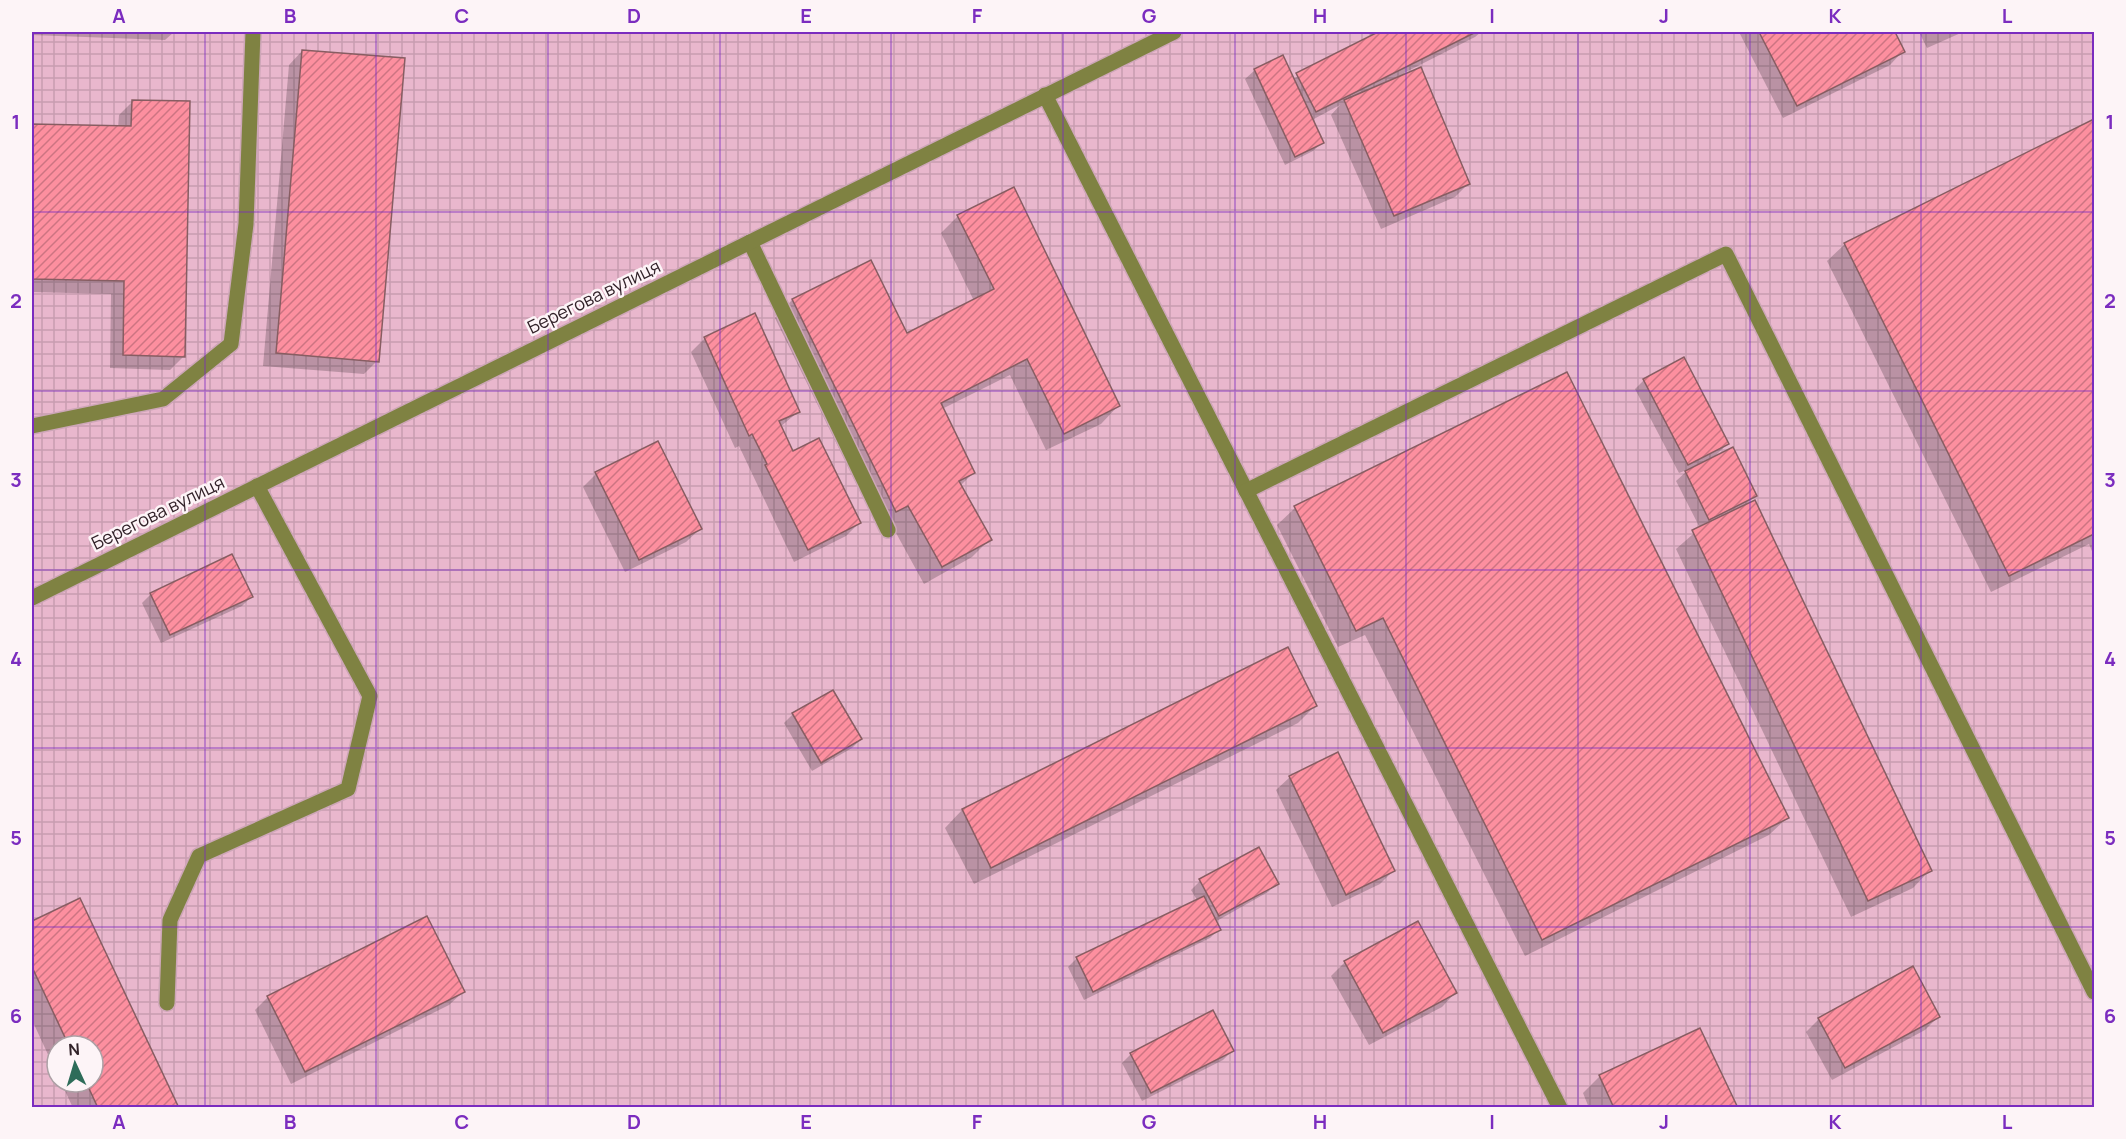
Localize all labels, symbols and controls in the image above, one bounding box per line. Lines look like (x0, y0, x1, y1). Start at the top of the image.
text: A (112, 2, 126, 29)
text: B (284, 2, 297, 29)
text: C (455, 2, 469, 29)
text: D (627, 2, 641, 29)
text: E (800, 2, 812, 29)
text: F (972, 2, 983, 29)
text: G (1142, 2, 1157, 29)
text: H (1313, 2, 1327, 29)
text: I (1489, 2, 1495, 29)
text: J (1659, 2, 1669, 29)
text: K (1829, 2, 1842, 29)
text: L (2002, 2, 2013, 29)
text: 1 (12, 108, 20, 135)
text: 1 (2106, 108, 2114, 135)
street label: Берегова вулиця (523, 254, 664, 339)
text: 2 (10, 287, 22, 314)
text: 2 (2104, 287, 2116, 314)
text: 3 (10, 466, 22, 493)
text: 3 (2104, 466, 2116, 493)
street label: Берегова вулиця (87, 470, 228, 555)
text: 4 (10, 645, 22, 672)
text: 4 (2104, 645, 2116, 672)
text: 5 (10, 824, 22, 851)
text: 5 (2104, 824, 2116, 851)
text: 6 (10, 1002, 22, 1029)
text: 6 (2104, 1002, 2116, 1029)
north arrow (45, 1034, 105, 1094)
text: N (67, 1038, 80, 1060)
text: A (112, 1108, 126, 1135)
text: B (284, 1108, 297, 1135)
text: C (455, 1108, 469, 1135)
text: D (627, 1108, 641, 1135)
text: E (800, 1108, 812, 1135)
text: F (972, 1108, 983, 1135)
text: G (1142, 1108, 1157, 1135)
text: H (1313, 1108, 1327, 1135)
text: I (1489, 1108, 1495, 1135)
text: J (1659, 1108, 1669, 1135)
text: K (1829, 1108, 1842, 1135)
text: L (2002, 1108, 2013, 1135)

